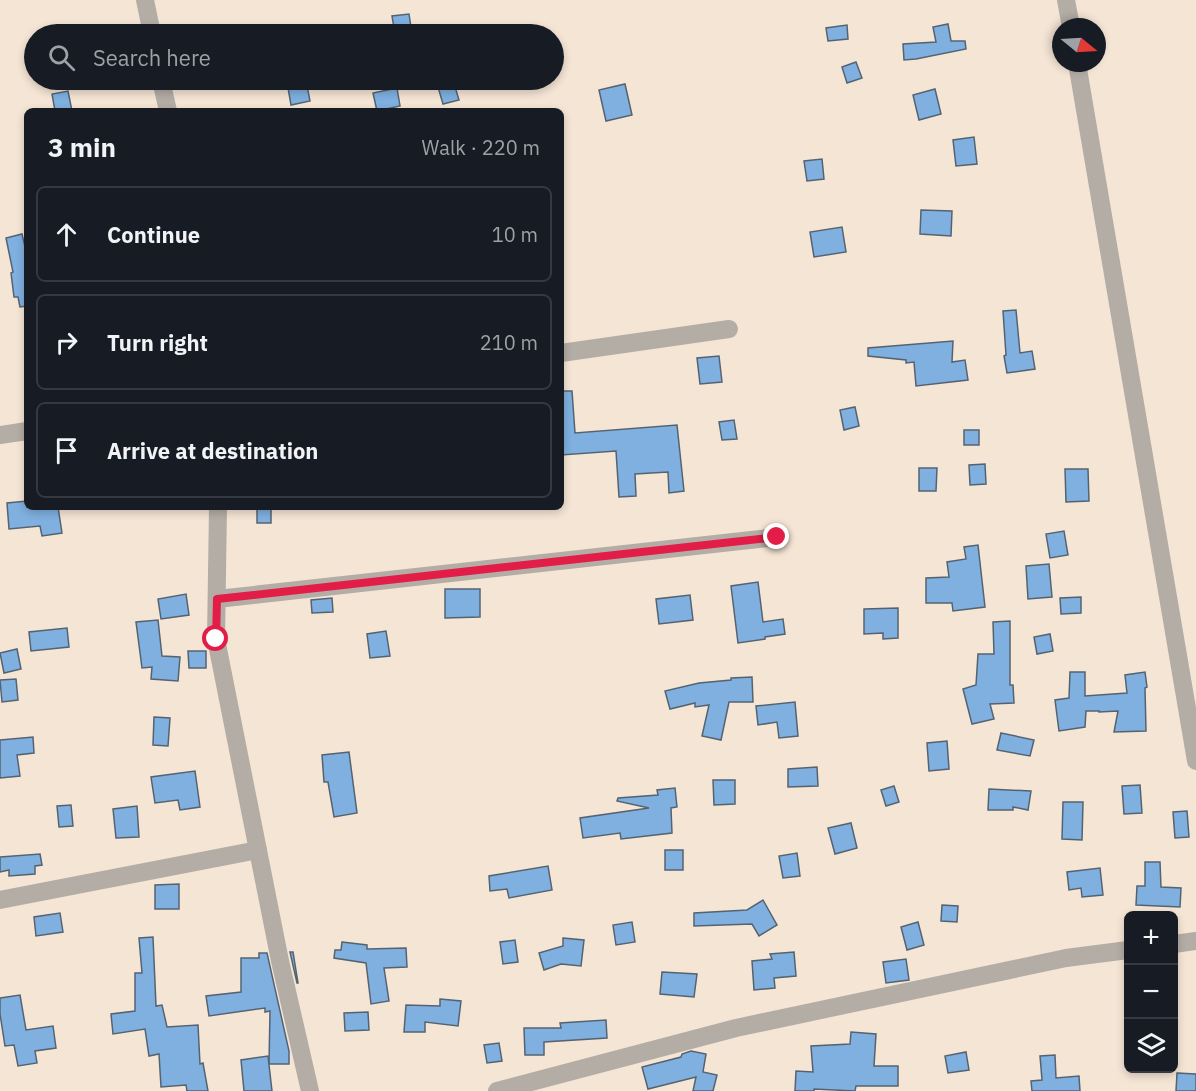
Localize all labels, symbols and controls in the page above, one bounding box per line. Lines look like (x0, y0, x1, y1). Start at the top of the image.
north arrow (1052, 18, 1106, 72)
search box (24, 24, 564, 90)
icon: search (45, 41, 78, 74)
text: Search here (93, 43, 211, 72)
text: 3 min (48, 130, 116, 164)
text: Walk · 220 m (422, 134, 540, 161)
icon: ahead (50, 218, 83, 251)
text: Continue (107, 220, 200, 249)
text: 10 m (492, 221, 538, 248)
icon: right (50, 326, 83, 359)
text: Turn right (107, 328, 208, 357)
text: 210 m (480, 329, 538, 356)
icon: arrive (50, 434, 83, 467)
text: Arrive at destination (107, 436, 318, 465)
route end (763, 523, 789, 549)
route start (202, 625, 228, 651)
map controls (1124, 911, 1178, 1073)
button: + (1124, 911, 1178, 965)
button: − (1124, 965, 1178, 1019)
button: layers (1124, 1019, 1178, 1073)

